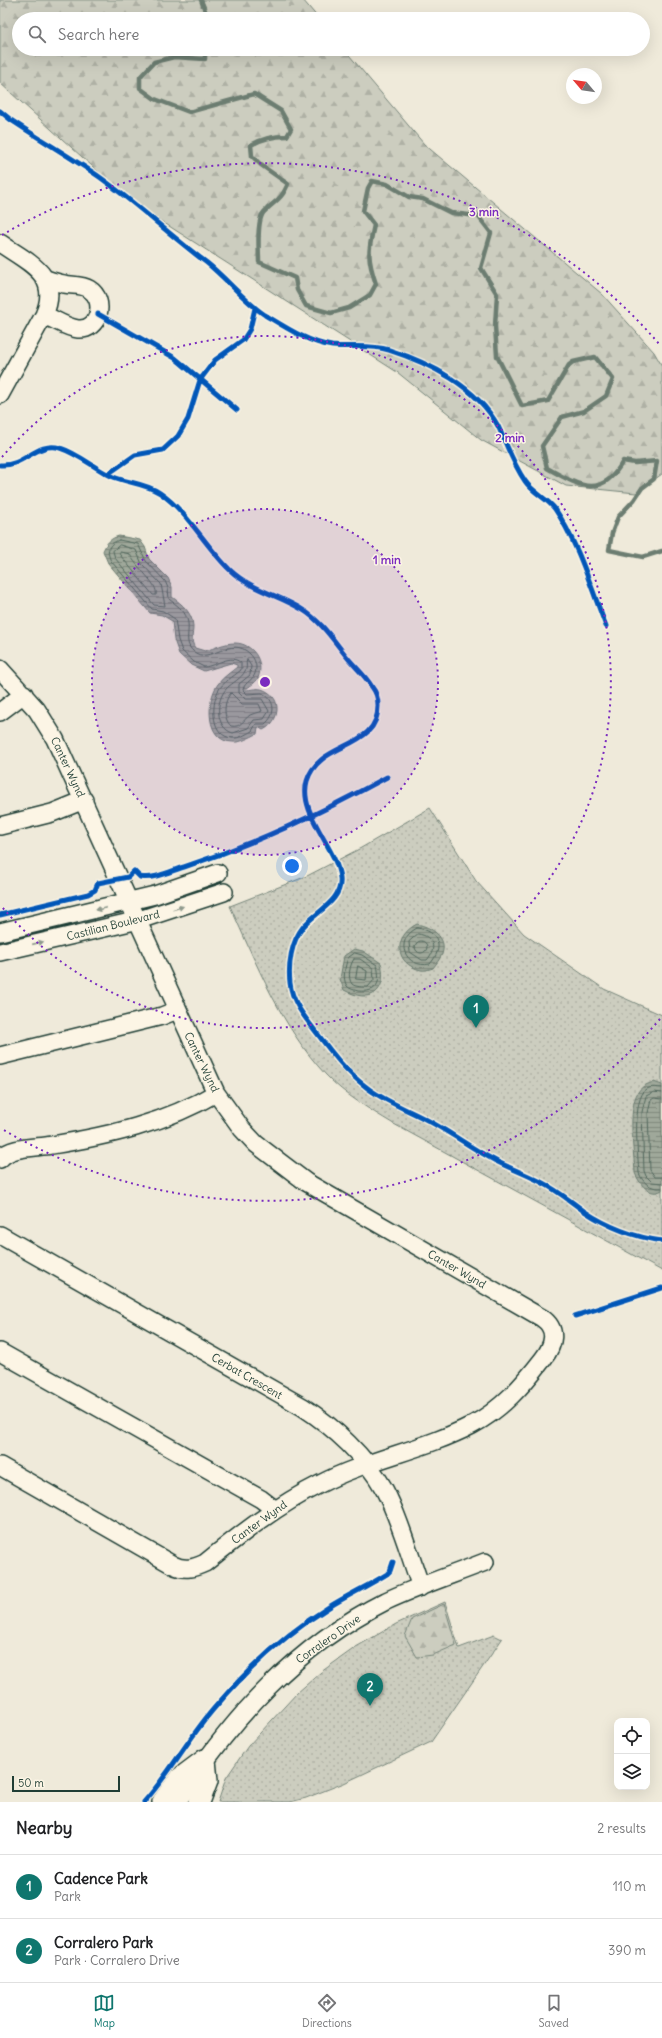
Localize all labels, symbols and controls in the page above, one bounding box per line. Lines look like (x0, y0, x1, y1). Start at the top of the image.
search box (12, 12, 650, 56)
icon: search (26, 23, 48, 45)
text: Search here (58, 25, 139, 44)
north arrow (566, 68, 602, 104)
text: 3 min (469, 204, 499, 219)
text: 2 min (495, 430, 525, 445)
text: 1 min (373, 552, 401, 567)
centre of rings (258, 675, 272, 689)
street label: Canter Wynd (48, 735, 88, 800)
your location (282, 856, 302, 876)
one-way arrow (172, 905, 184, 911)
one-way arrow (95, 906, 107, 912)
street label: Castilian Boulevard (65, 907, 161, 943)
one-way arrow (32, 940, 44, 946)
pin: 1 (463, 995, 489, 1028)
street label: Canter Wynd (181, 1030, 223, 1095)
street label: Canter Wynd (425, 1247, 489, 1292)
street label: Cerbat Crescent (209, 1350, 285, 1402)
street label: Canter Wynd (229, 1497, 290, 1547)
street label: Corralero Drive (293, 1611, 363, 1667)
pin: 2 (357, 1673, 383, 1706)
map controls (614, 1718, 650, 1790)
button: locate (614, 1718, 650, 1754)
button: layers (614, 1754, 650, 1790)
scale bar (12, 1774, 120, 1793)
text: 50 m (18, 1776, 44, 1790)
text: Nearby (16, 1817, 72, 1839)
text: 2 results (597, 1820, 646, 1837)
text: Cadence Park (54, 1869, 148, 1888)
text: 1 (26, 1878, 32, 1895)
text: 110 m (613, 1878, 646, 1895)
text: Park (54, 1888, 81, 1905)
text: Corralero Park (54, 1933, 153, 1952)
text: 2 (25, 1942, 33, 1959)
text: 390 m (608, 1942, 646, 1959)
text: Park · Corralero Drive (54, 1952, 180, 1969)
tab: Map (93, 1992, 115, 2030)
tab: Directions (302, 1992, 352, 2030)
tab: Saved (538, 1992, 569, 2030)

